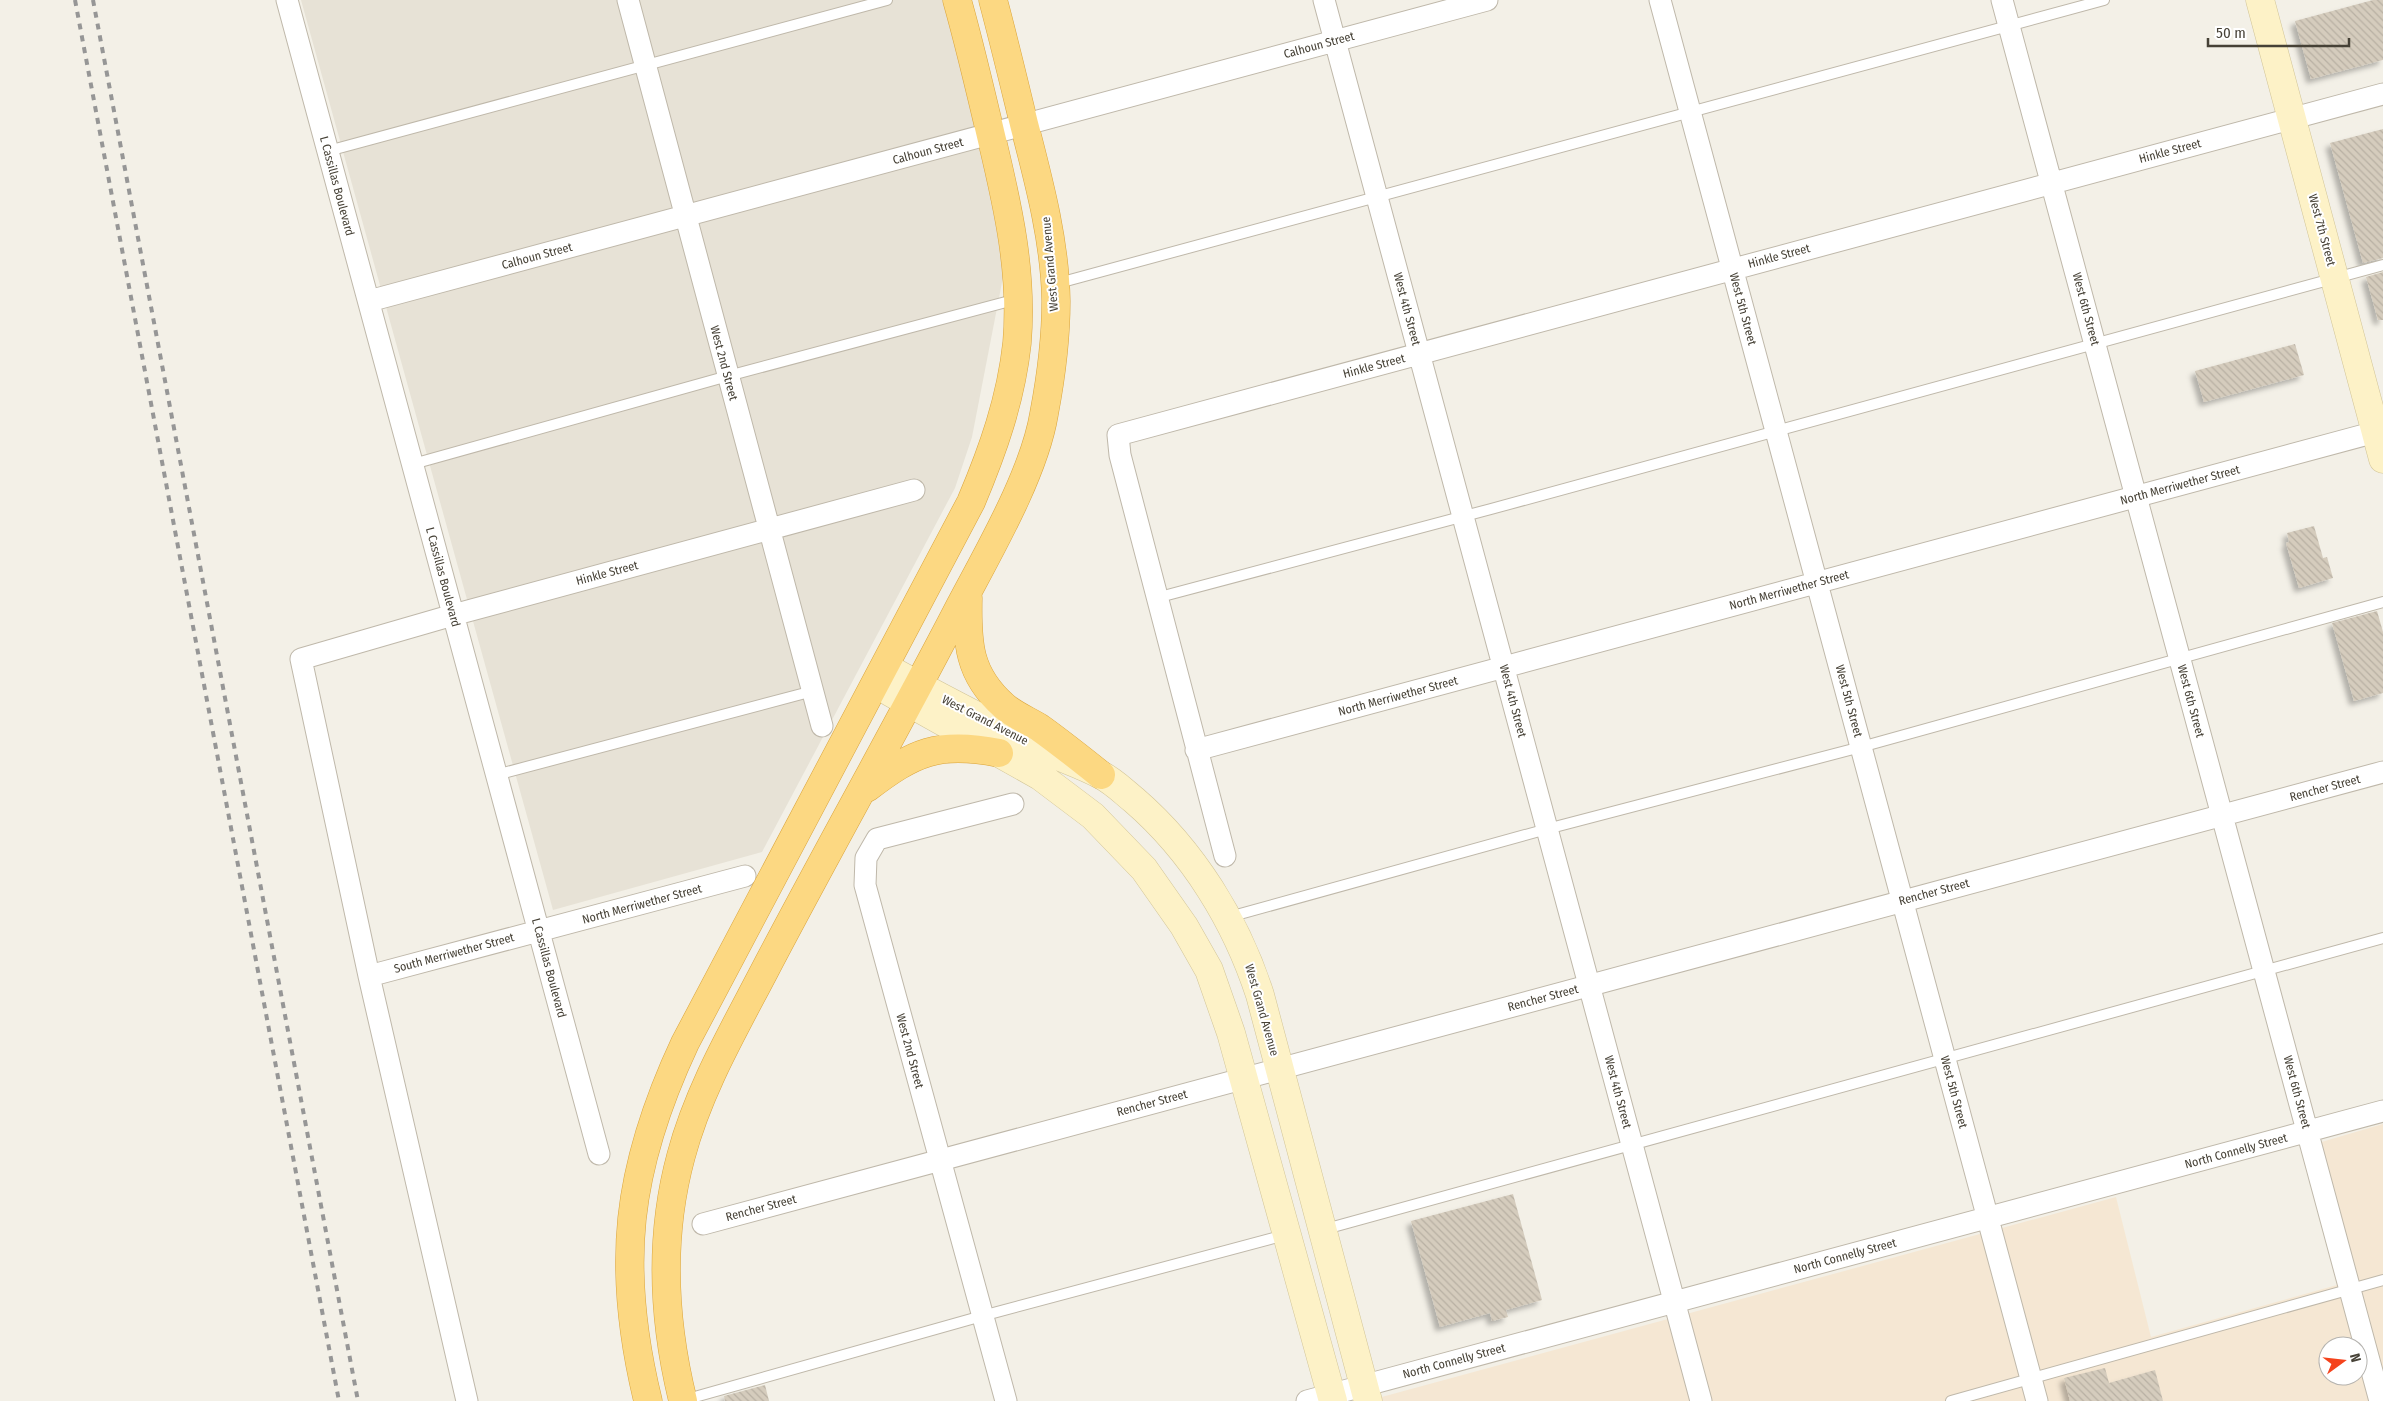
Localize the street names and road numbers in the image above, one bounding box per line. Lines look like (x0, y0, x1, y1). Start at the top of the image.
street label: Calhoun Street (1282, 29, 1356, 61)
street label: L Cassillas Boulevard (317, 135, 357, 237)
street label: Calhoun Street (891, 135, 965, 167)
street label: Hinkle Street (2137, 136, 2203, 166)
street label: West 7th Street (2306, 192, 2338, 268)
street label: West Grand Avenue (1039, 216, 1061, 312)
street label: Calhoun Street (500, 240, 574, 272)
street label: Hinkle Street (1746, 241, 1812, 271)
street label: West 4th Street (1391, 271, 1423, 347)
street label: West 5th Street (1727, 271, 1759, 347)
street label: West 6th Street (2070, 271, 2103, 347)
street label: West 2nd Street (707, 324, 741, 402)
street label: Hinkle Street (1341, 351, 1407, 381)
street label: North Merriwether Street (2119, 462, 2241, 508)
street label: L Cassillas Boulevard (423, 526, 463, 628)
street label: Hinkle Street (574, 558, 640, 588)
street label: North Merriwether Street (1728, 567, 1850, 613)
street label: West 4th Street (1497, 663, 1529, 739)
street label: West 5th Street (1833, 663, 1865, 739)
street label: West 6th Street (2175, 663, 2208, 739)
street label: North Merriwether Street (1337, 673, 1459, 719)
street label: West Grand Avenue (940, 692, 1031, 748)
street label: Rencher Street (2288, 772, 2362, 804)
street label: Rencher Street (1897, 876, 1971, 908)
street label: North Merriwether Street (581, 881, 703, 927)
street label: L Cassillas Boulevard (529, 917, 569, 1019)
street label: South Merriwether Street (392, 930, 516, 976)
street label: West Grand Avenue (1242, 962, 1282, 1058)
street label: Rencher Street (1506, 982, 1580, 1014)
street label: West 2nd Street (893, 1012, 927, 1090)
street label: West 4th Street (1602, 1054, 1634, 1130)
street label: West 5th Street (1938, 1054, 1970, 1130)
street label: West 6th Street (2281, 1054, 2314, 1130)
street label: Rencher Street (1115, 1087, 1189, 1119)
street label: North Connelly Street (2183, 1131, 2289, 1171)
street label: Rencher Street (724, 1192, 798, 1224)
street label: North Connelly Street (1792, 1236, 1898, 1276)
street label: North Connelly Street (1401, 1341, 1507, 1381)

